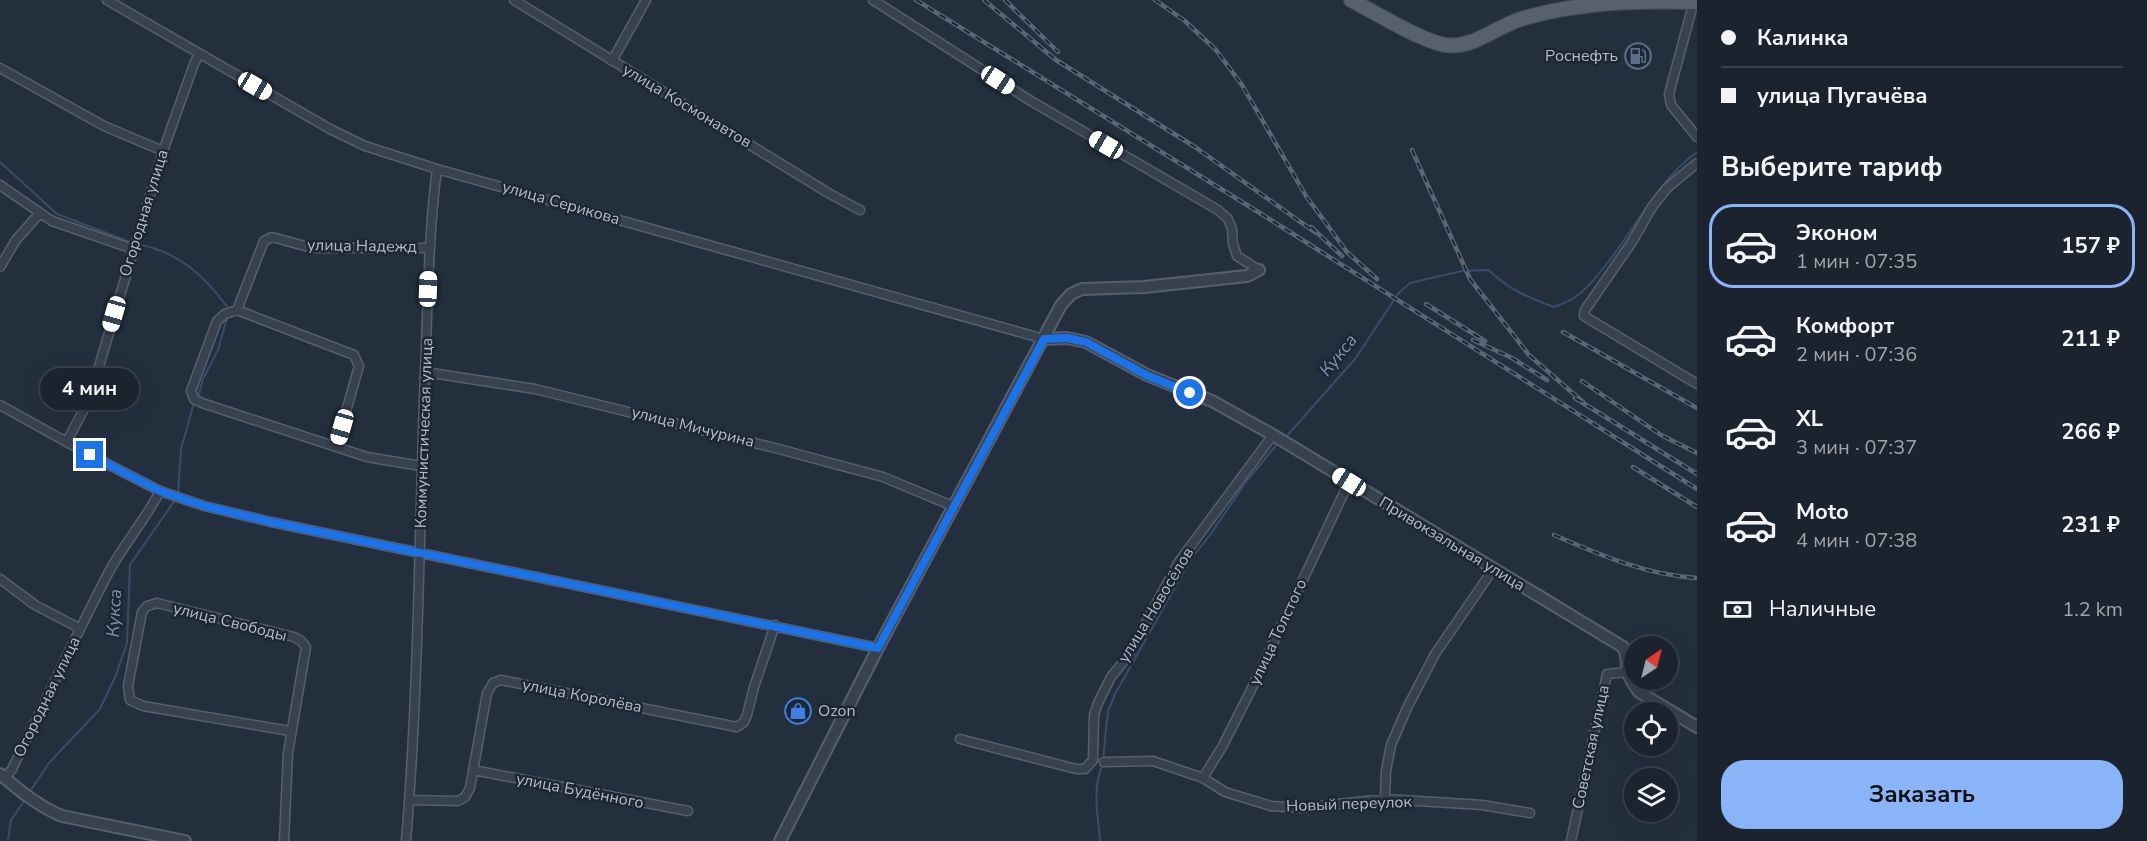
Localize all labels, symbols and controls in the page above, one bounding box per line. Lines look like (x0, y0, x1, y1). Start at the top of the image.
text: Калинка (1757, 23, 1849, 53)
fuel station icon: Роснефть (1623, 41, 1653, 71)
place label: Роснефть (1545, 45, 1618, 67)
street label: улица Космонавтов (618, 59, 756, 153)
car (978, 63, 1018, 97)
car (235, 69, 275, 103)
text: улица Пугачёва (1757, 81, 1927, 111)
car (1086, 128, 1126, 162)
street label: Огородная улица (114, 147, 174, 279)
text: Выберите тариф (1721, 149, 1943, 186)
street label: улица Серикова (499, 176, 623, 230)
text: Эконом (1796, 218, 1878, 248)
icon: car (1724, 219, 1778, 273)
text: 157 ₽ (2061, 231, 2120, 261)
street label: улица Надежд (307, 234, 418, 258)
text: 1 мин · 07:35 (1796, 248, 1917, 275)
car (418, 271, 438, 307)
car (100, 294, 128, 334)
text: Комфорт (1796, 311, 1894, 341)
icon: car (1724, 312, 1778, 366)
text: 211 ₽ (2061, 324, 2120, 354)
water label: Кукса (1313, 329, 1363, 381)
street label: Коммунистическая улица (410, 337, 438, 529)
text: 2 мин · 07:36 (1796, 341, 1917, 368)
callout: 4 мин (40, 368, 140, 410)
text: 4 мин (62, 375, 117, 402)
route start (1176, 379, 1203, 406)
street label: улица Мичурина (629, 401, 757, 453)
text: XL (1796, 404, 1823, 434)
icon: car (1724, 405, 1778, 459)
car (328, 407, 356, 447)
text: 266 ₽ (2061, 417, 2120, 447)
text: 3 мин · 07:37 (1796, 434, 1917, 461)
route end (76, 441, 103, 468)
car (1329, 465, 1369, 499)
street label: Привокзальная улица (1375, 492, 1529, 596)
text: Moto (1796, 497, 1849, 527)
icon: car (1724, 498, 1778, 552)
text: 231 ₽ (2061, 510, 2120, 540)
text: 4 мин · 07:38 (1796, 527, 1917, 554)
street label: улица Новосёлов (1113, 543, 1199, 667)
street label: улица Толстого (1244, 575, 1312, 689)
water label: Кукса (101, 588, 127, 638)
icon: cash (1721, 593, 1754, 626)
text: Наличные (1769, 594, 1876, 624)
text: 1.2 km (2062, 596, 2123, 623)
street label: улица Свободы (171, 597, 289, 647)
street label: Огородная улица (8, 633, 86, 761)
north arrow (1624, 636, 1678, 690)
map controls (1624, 636, 1678, 822)
street label: улица Королёва (520, 674, 644, 718)
street label: Советская улица (1567, 683, 1615, 811)
shop icon: Ozon (783, 696, 813, 726)
place label: Ozon (818, 700, 856, 722)
button: locate (1624, 702, 1678, 756)
button: Заказать (1721, 760, 2123, 829)
street label: улица Будённого (514, 768, 646, 814)
button: layers (1624, 768, 1678, 822)
street label: Новый переулок (1286, 791, 1413, 817)

